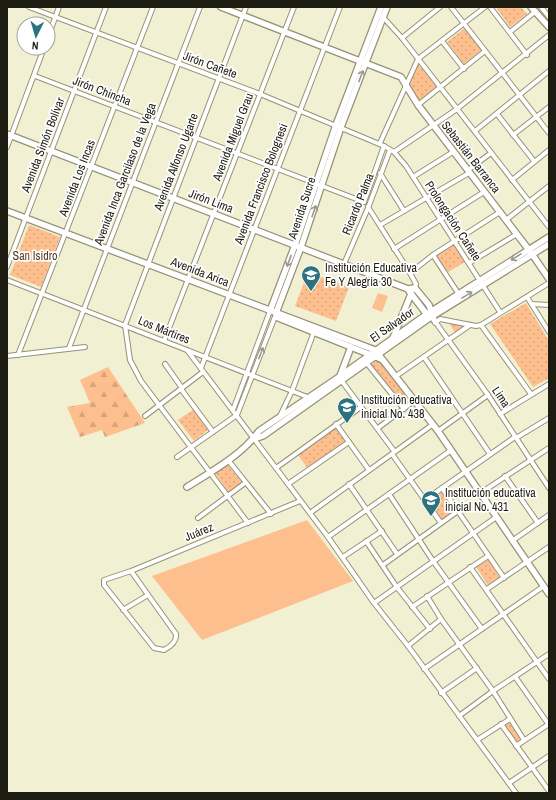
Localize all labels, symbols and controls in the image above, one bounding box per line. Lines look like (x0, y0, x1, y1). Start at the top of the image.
north arrow (16, 16, 56, 56)
text: N (31, 39, 39, 53)
street label: Jirón Cañete (181, 48, 239, 82)
one-way arrow (358, 70, 366, 82)
street label: Jirón Chincha (71, 73, 134, 110)
street label: Avenida Miguel Grau (209, 91, 257, 184)
street label: Avenida Simón Bolívar (17, 95, 69, 196)
street label: Avenida Inca Garcilaso de la Vega (90, 100, 160, 248)
street label: Avenida Alfonso Ugarte (150, 111, 202, 214)
street label: Sebastián Barranca (438, 118, 504, 197)
street label: Avenida Francisco Bolognesi (230, 121, 291, 248)
street label: Avenida Los Incas (55, 137, 99, 220)
street label: Ricardo Palma (338, 170, 378, 237)
street label: Avenida Sucre (284, 175, 320, 242)
street label: Prolongación Cañete (421, 178, 485, 264)
street label: Jirón Lima (186, 185, 236, 217)
one-way arrow (310, 205, 318, 217)
park label: San Isidro (13, 248, 57, 264)
street label: Avenida Arica (168, 253, 232, 291)
one-way arrow (510, 254, 522, 262)
one-way arrow (284, 255, 292, 267)
place label: Institución Educativa Fe Y Alegria 30 (325, 260, 417, 290)
school or university icon: Institución Educativa Fe Y Alegria 30 (300, 264, 322, 292)
one-way arrow (461, 291, 473, 299)
street label: El Salvador (367, 304, 418, 346)
street label: Los Mártires (136, 312, 192, 348)
one-way arrow (257, 347, 265, 359)
street label: Lima (488, 383, 514, 411)
place label: Institución educativa inicial No. 438 (361, 392, 452, 422)
school or university icon: Institución educativa inicial No. 438 (336, 396, 358, 424)
place label: Institución educativa inicial No. 431 (445, 485, 536, 515)
school or university icon: Institución educativa inicial No. 431 (420, 489, 442, 517)
street label: Juárez (182, 519, 216, 545)

